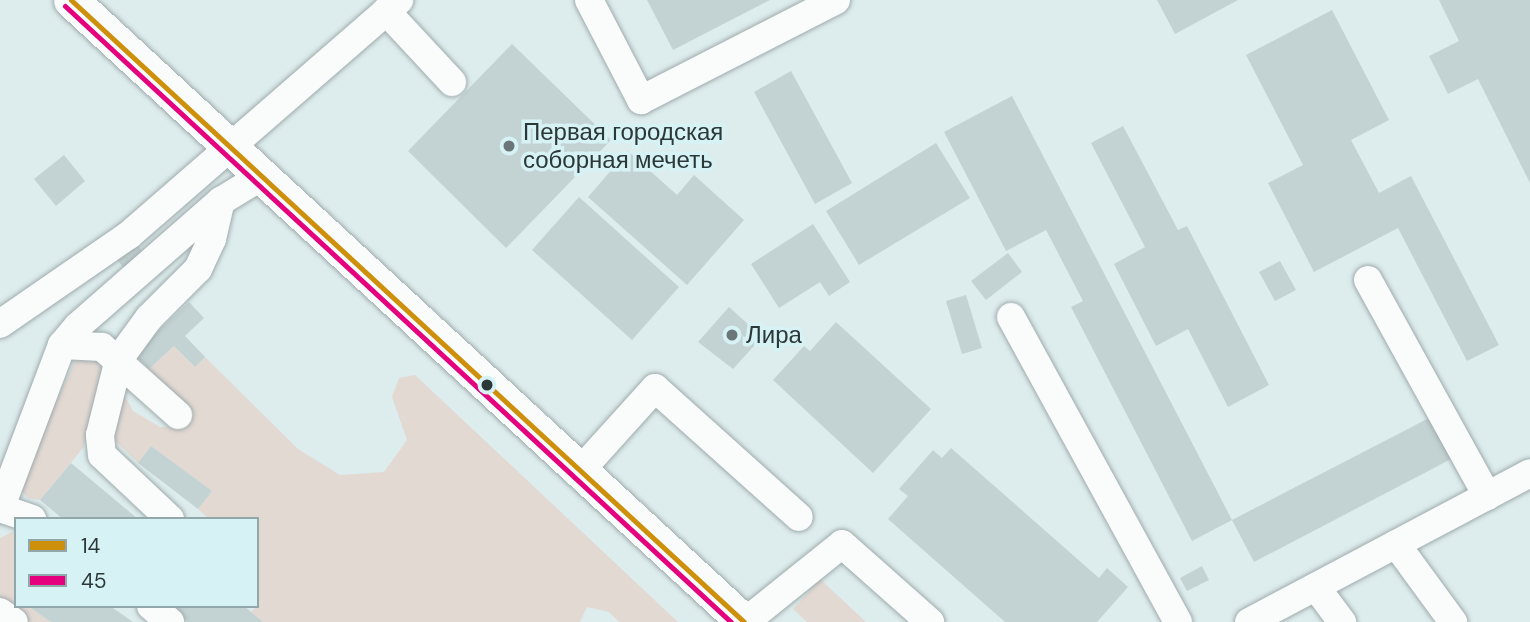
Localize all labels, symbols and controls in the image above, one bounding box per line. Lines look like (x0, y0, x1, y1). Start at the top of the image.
place label: Первая городская соборная мечеть (523, 118, 723, 174)
marker: Первая городская соборная мечеть (501, 138, 517, 154)
place label: Лира (746, 321, 802, 349)
marker: Лира (724, 327, 740, 343)
unlabelled marker (480, 378, 494, 392)
legend (14, 517, 259, 608)
text: 14 (81, 532, 100, 560)
text: 45 (81, 567, 107, 595)

